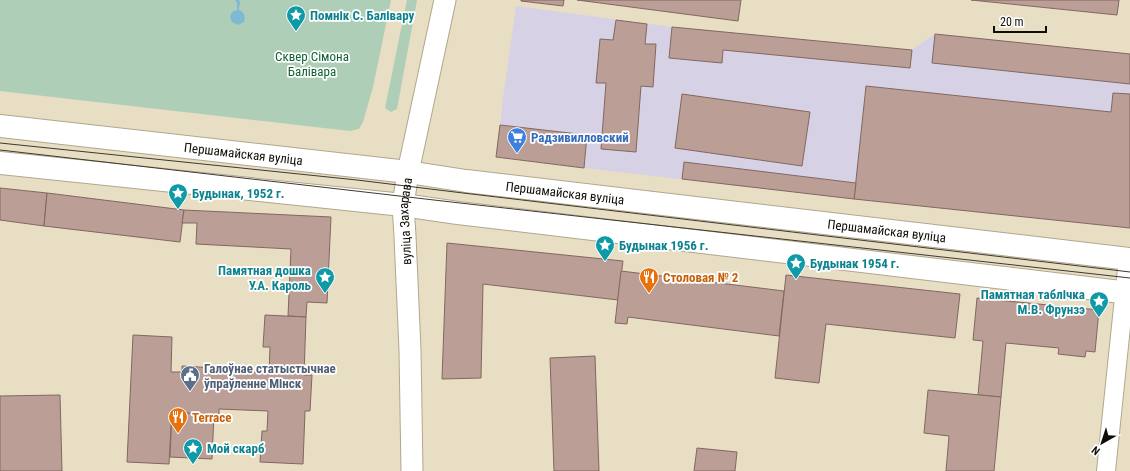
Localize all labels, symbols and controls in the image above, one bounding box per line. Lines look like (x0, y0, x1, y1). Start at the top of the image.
place icon: Помнік С. Балівару (285, 4, 307, 32)
place label: Помнік С. Балівару (310, 8, 415, 23)
scale bar (994, 8, 1046, 34)
text: 20 m (1000, 15, 1024, 29)
park label: Сквер Сімона Балівара (275, 49, 349, 79)
supermarket icon: Радзивилловский (506, 126, 528, 154)
place label: Радзивилловский (531, 130, 629, 145)
street label: Першамайская вуліца (183, 139, 304, 168)
street label: вуліца Захарава (395, 177, 415, 265)
street label: Першамайская вуліца (505, 178, 625, 207)
place icon: Будынак, 1952 г. (167, 182, 189, 210)
place label: Будынак, 1952 г. (192, 186, 285, 201)
street label: Першамайская вуліца (827, 216, 947, 245)
place icon: Будынак 1956 г. (594, 234, 616, 262)
place label: Будынак 1956 г. (619, 238, 708, 253)
place icon: Будынак 1954 г. (785, 252, 807, 280)
place label: Будынак 1954 г. (810, 256, 899, 271)
place label: Памятная дошка У.А. Кароль (218, 263, 312, 293)
place icon: Памятная дошка У.А. Кароль (314, 266, 336, 294)
restaurant icon: Столовая № 2 (638, 266, 660, 294)
place label: Столовая № 2 (663, 270, 739, 285)
place label: Памятная таблічка М.В. Фрунзэ (981, 287, 1085, 317)
place icon: Памятная таблічка М.В. Фрунзэ (1088, 290, 1110, 318)
place label: Галоўнае статыстычнае ўпраўленне Мінск (204, 361, 336, 391)
public building icon: Галоўнае статыстычнае ўпраўленне Мінск (179, 364, 201, 392)
restaurant icon: Terrace (167, 406, 189, 434)
place label: Terrace (192, 410, 231, 425)
north arrow (1082, 423, 1122, 463)
place icon: Мой скарб (182, 437, 204, 465)
place label: Мой скарб (207, 441, 265, 456)
text: N (1089, 443, 1103, 458)

